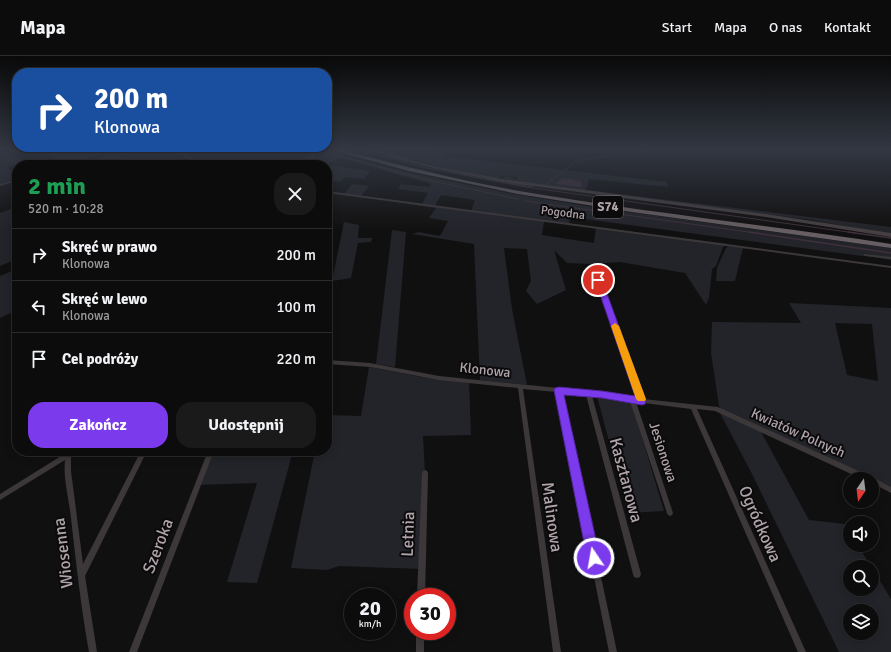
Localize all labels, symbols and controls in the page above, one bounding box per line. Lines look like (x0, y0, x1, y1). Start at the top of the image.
text: Mapa (20, 16, 66, 40)
text: Start (662, 19, 692, 36)
text: Mapa (714, 19, 747, 36)
text: O nas (769, 19, 802, 36)
text: Kontakt (824, 19, 871, 36)
text: 200 m (94, 82, 168, 116)
icon: right (28, 84, 80, 136)
text: Klonowa (94, 116, 160, 138)
text: 2 min (28, 171, 86, 201)
button: close (274, 173, 316, 215)
road number: S74 (593, 196, 623, 218)
text: 520 m · 10:28 (28, 201, 104, 217)
street label: Pogodna (540, 203, 586, 223)
text: Skręć w prawo (62, 238, 157, 256)
icon: right (28, 244, 50, 266)
text: 200 m (276, 246, 316, 264)
text: Klonowa (62, 256, 110, 272)
pin (581, 263, 615, 297)
icon: arrive (587, 269, 609, 291)
text: Skręć w lewo (62, 290, 147, 308)
icon: left (28, 296, 50, 318)
text: 100 m (276, 298, 316, 316)
text: Klonowa (62, 308, 110, 324)
icon: arrive (28, 348, 50, 370)
text: Cel podróży (62, 350, 138, 368)
text: 220 m (276, 350, 316, 368)
street label: Klonowa (459, 359, 511, 381)
button: Zakończ (28, 402, 168, 448)
button: Udostępnij (176, 402, 316, 448)
street label: Kwiatów Polnych (748, 405, 848, 461)
street label: Jesionowa (645, 420, 681, 484)
street label: Kasztanowa (605, 435, 647, 525)
north arrow (843, 472, 879, 508)
map controls (843, 472, 879, 640)
street label: Malinowa (537, 481, 567, 553)
street label: Ogródkowa (734, 482, 786, 566)
street label: Letnia (397, 511, 419, 557)
street label: Wiosenna (48, 516, 78, 590)
street label: Szeroka (138, 516, 178, 576)
button: sound (843, 516, 879, 552)
position arrow (573, 537, 615, 579)
button: search (843, 560, 879, 596)
speed limit sign: 30 (404, 588, 456, 640)
text: 20 (359, 596, 381, 621)
button: layers (843, 604, 879, 640)
text: km/h (359, 618, 381, 630)

